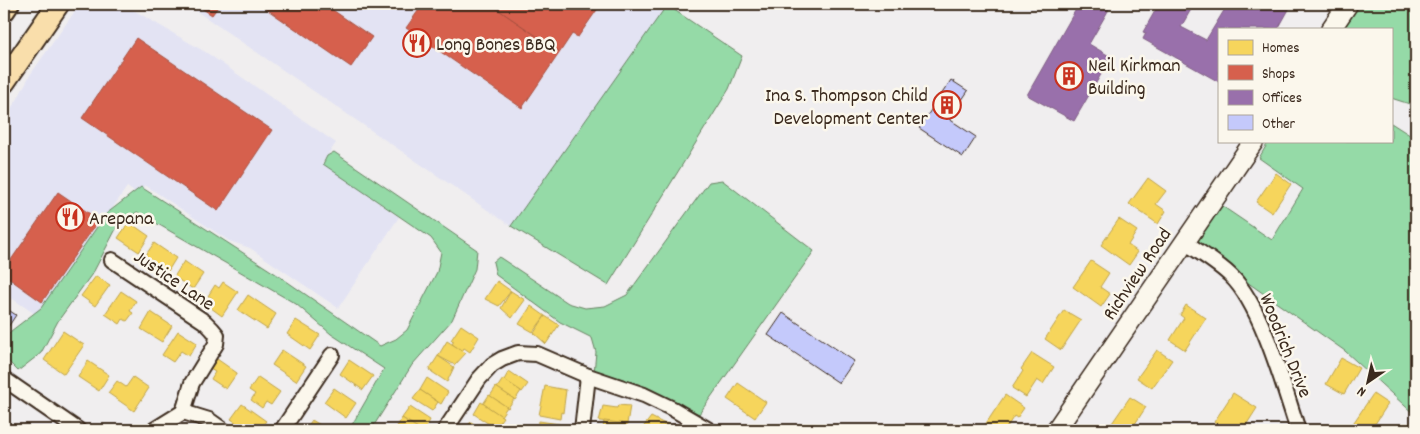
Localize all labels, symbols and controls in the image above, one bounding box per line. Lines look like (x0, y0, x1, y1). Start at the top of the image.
restaurant icon: Long Bones BBQ (402, 28, 432, 58)
legend (1218, 28, 1392, 142)
place label: Long Bones BBQ (436, 32, 556, 60)
text: Homes (1262, 38, 1300, 60)
place label: Neil Kirkman Building (1088, 53, 1181, 104)
building icon: Neil Kirkman Building (1054, 61, 1084, 91)
text: Shops (1262, 64, 1295, 86)
place label: Ina S. Thompson Child Development Center (765, 83, 929, 134)
text: Offices (1262, 88, 1302, 110)
building icon: Ina S. Thompson Child Development Center (932, 90, 962, 120)
text: Other (1262, 114, 1296, 136)
restaurant icon: Arepana (55, 202, 85, 232)
place label: Arepana (89, 206, 154, 234)
street label: Richview Road (1097, 223, 1180, 327)
street label: Justice Lane (127, 244, 220, 319)
street label: Woodrich Drive (1251, 290, 1318, 403)
north arrow (1342, 356, 1392, 406)
text: N (1353, 381, 1370, 401)

